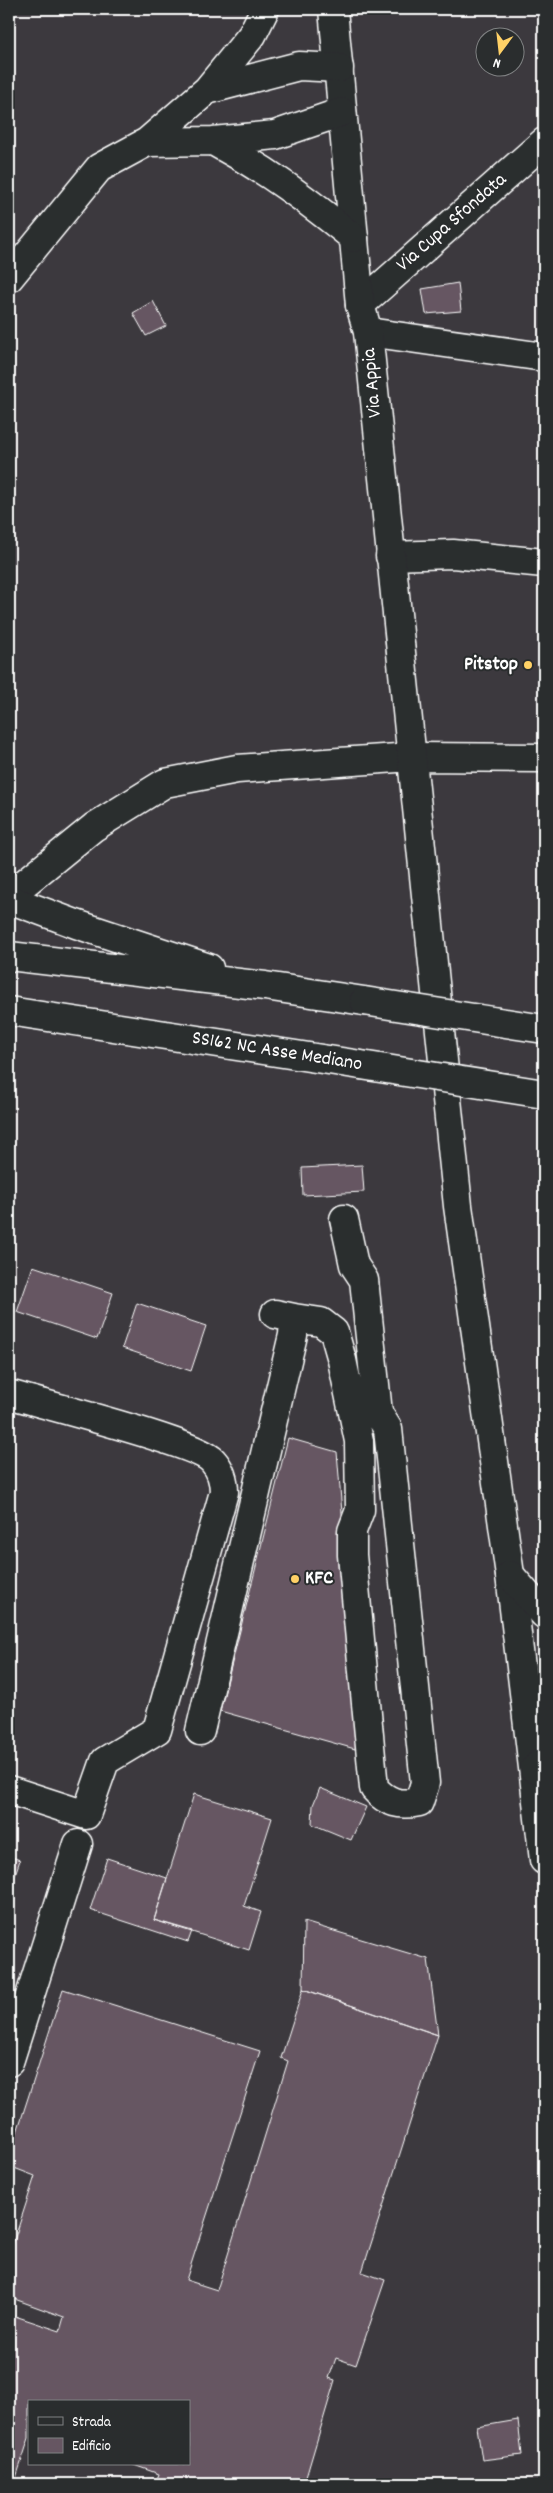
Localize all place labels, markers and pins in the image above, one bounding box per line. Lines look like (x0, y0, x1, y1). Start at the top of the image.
place label: Pitstop (464, 651, 518, 679)
marker: Pitstop (522, 659, 534, 671)
place label: KFC (305, 1565, 333, 1593)
marker: KFC (289, 1573, 301, 1585)

